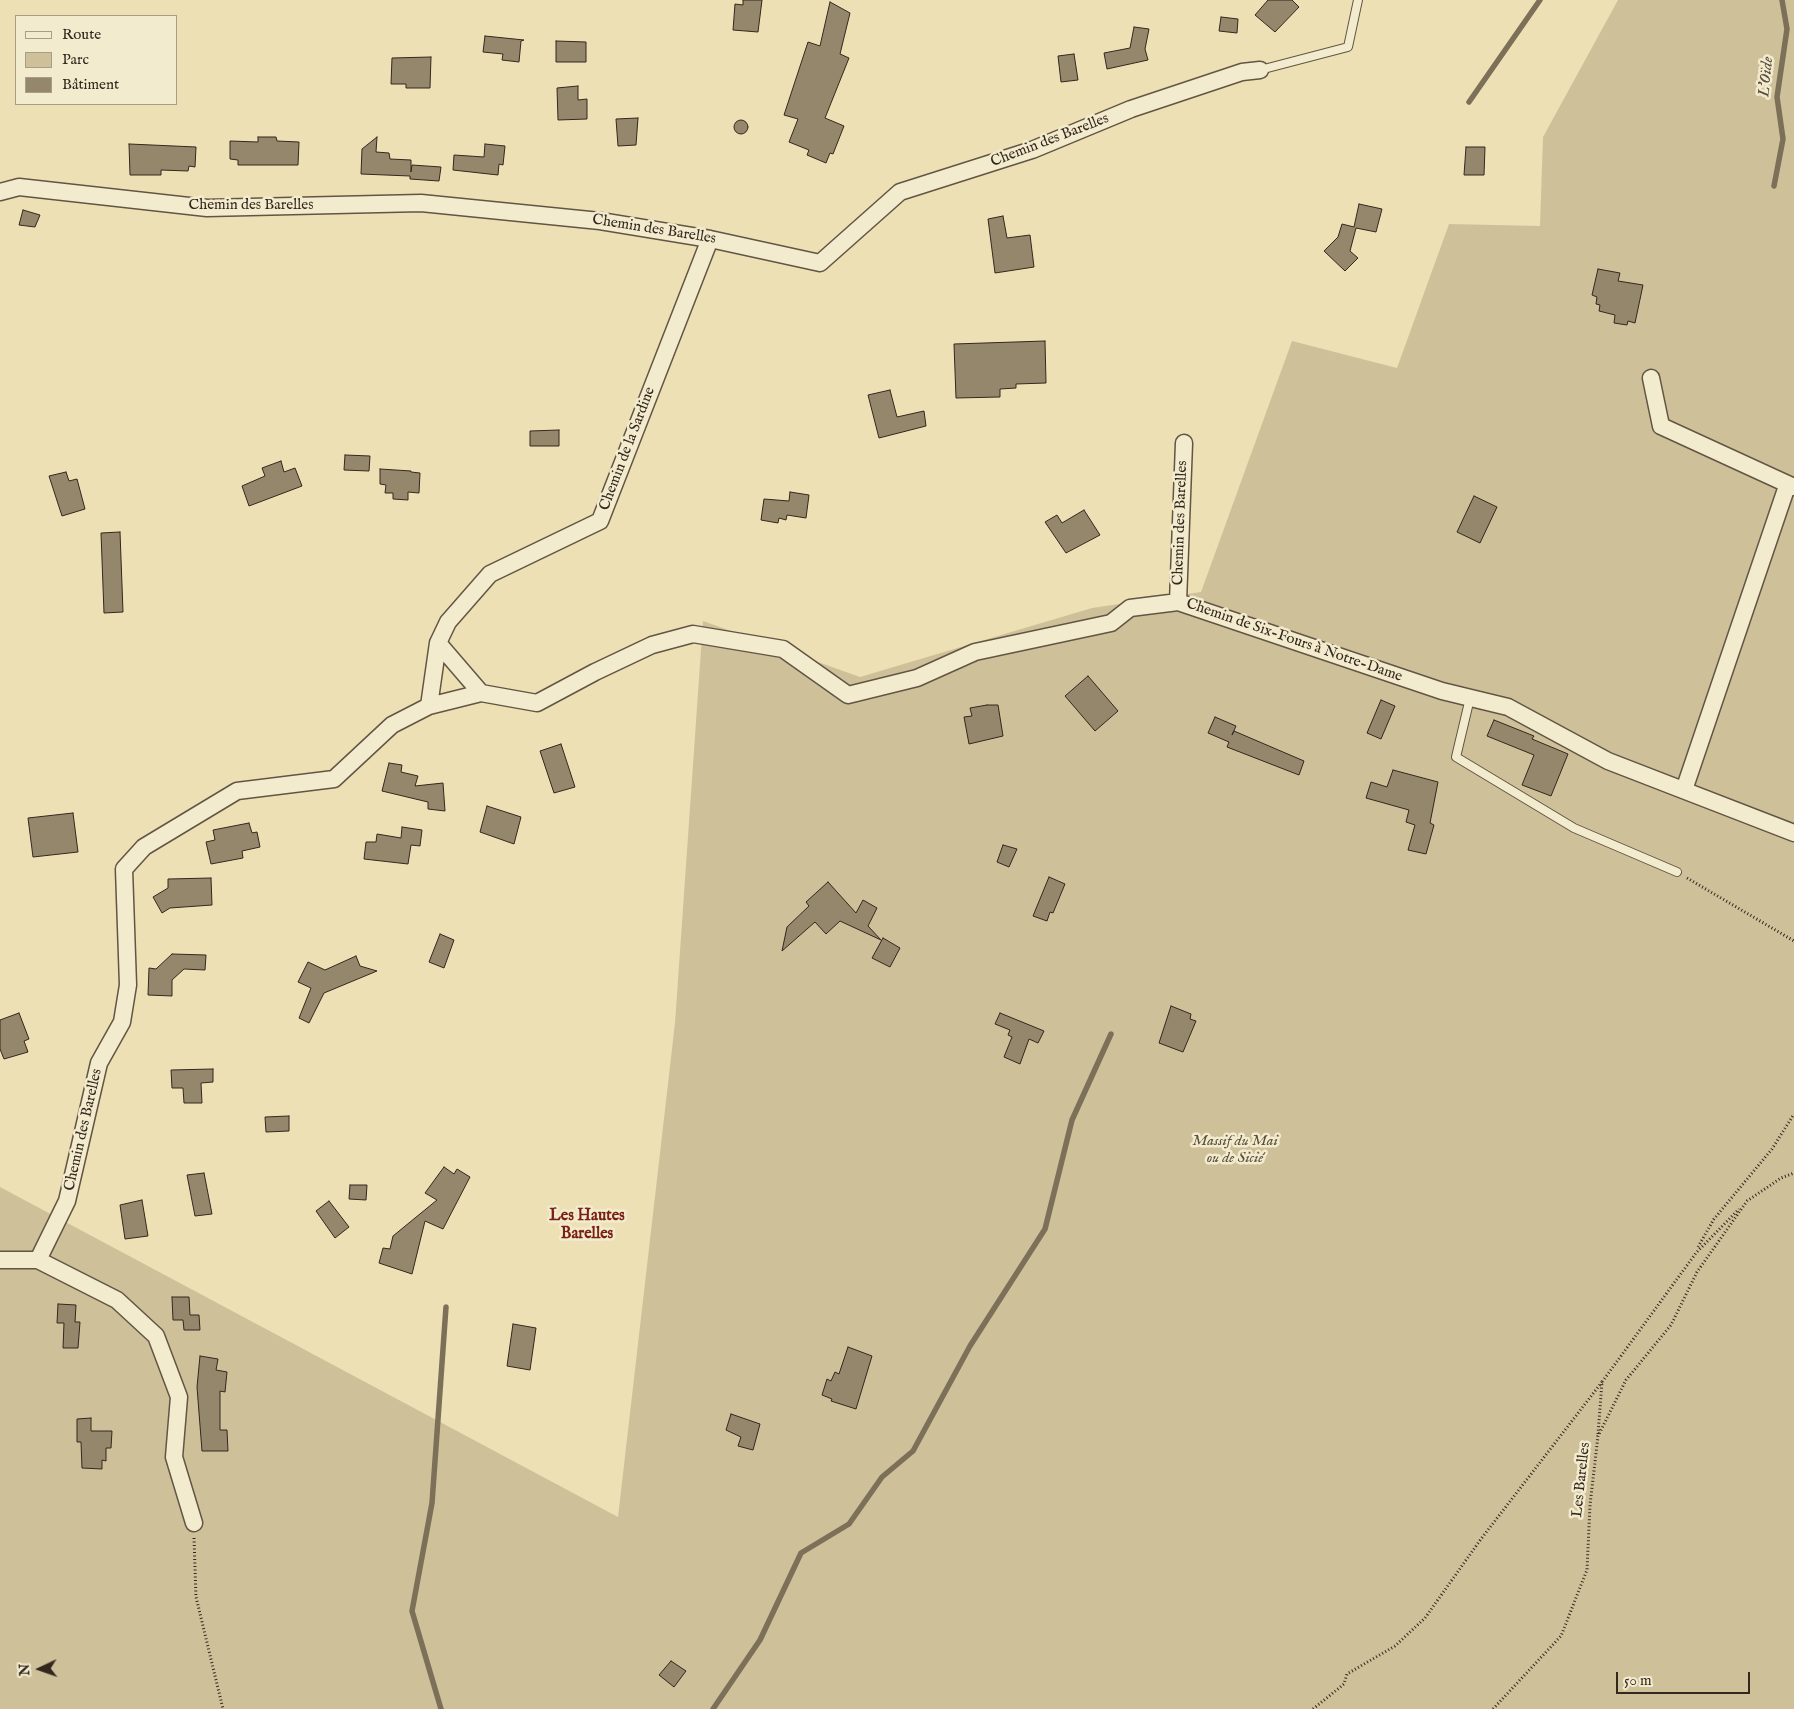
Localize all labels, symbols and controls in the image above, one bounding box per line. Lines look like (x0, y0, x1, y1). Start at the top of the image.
legend (15, 15, 178, 105)
text: Route (62, 25, 101, 44)
text: Parc (62, 50, 89, 69)
water label: L'Oïde (1755, 56, 1779, 98)
text: Bâtiment (62, 75, 119, 94)
street label: Chemin des Barelles (988, 110, 1112, 172)
street label: Chemin des Barelles (189, 197, 313, 215)
street label: Chemin des Barelles (591, 211, 717, 249)
street label: Chemin de la Sardine (596, 385, 660, 513)
street label: Chemin des Barelles (1170, 460, 1192, 586)
street label: Chemin de Six-Fours à Notre-Dame (1183, 595, 1405, 687)
street label: Chemin des Barelles (61, 1067, 107, 1193)
park label: Massif du Mai ou de Sicié (1192, 1133, 1278, 1168)
district label: Les Hautes Barelles (549, 1207, 625, 1245)
street label: Les Barelles (1569, 1442, 1595, 1518)
north arrow (15, 1644, 65, 1694)
scale bar (1619, 1662, 1753, 1694)
text: N (16, 1663, 34, 1676)
text: 50 m (1624, 1671, 1652, 1690)

